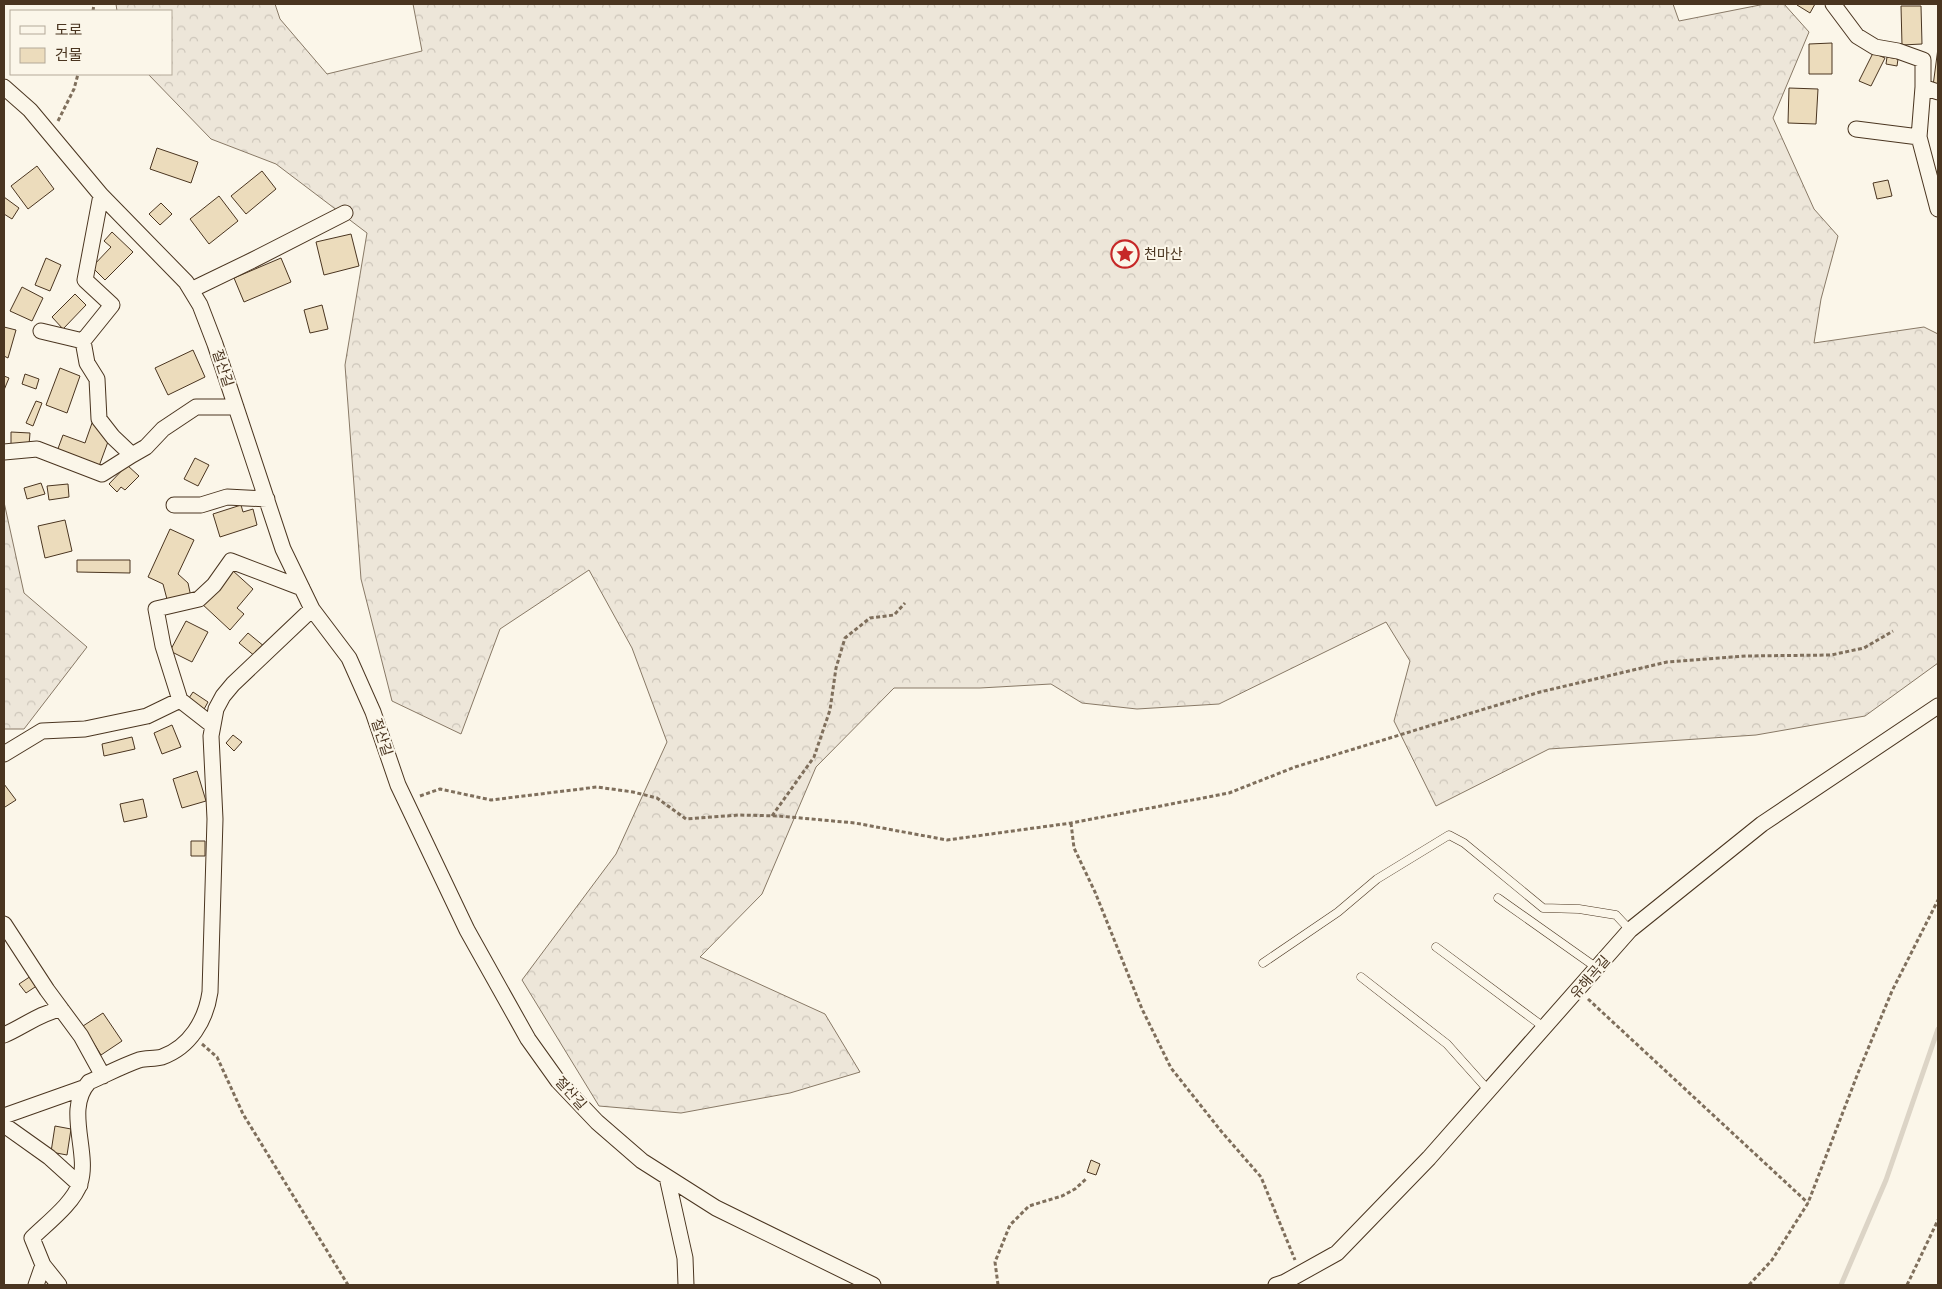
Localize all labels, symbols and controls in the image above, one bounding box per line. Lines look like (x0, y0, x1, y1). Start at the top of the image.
legend (10, 10, 172, 75)
text: 도로 (55, 21, 83, 39)
text: 건물 (55, 46, 83, 64)
place icon: 천마산 (1110, 239, 1140, 269)
place label: 천마산 (1144, 246, 1183, 263)
street label: 절산길 (208, 347, 237, 389)
street label: 절산길 (367, 716, 396, 758)
street label: 유해곡길 (1567, 952, 1614, 1002)
street label: 절산길 (551, 1073, 590, 1113)

